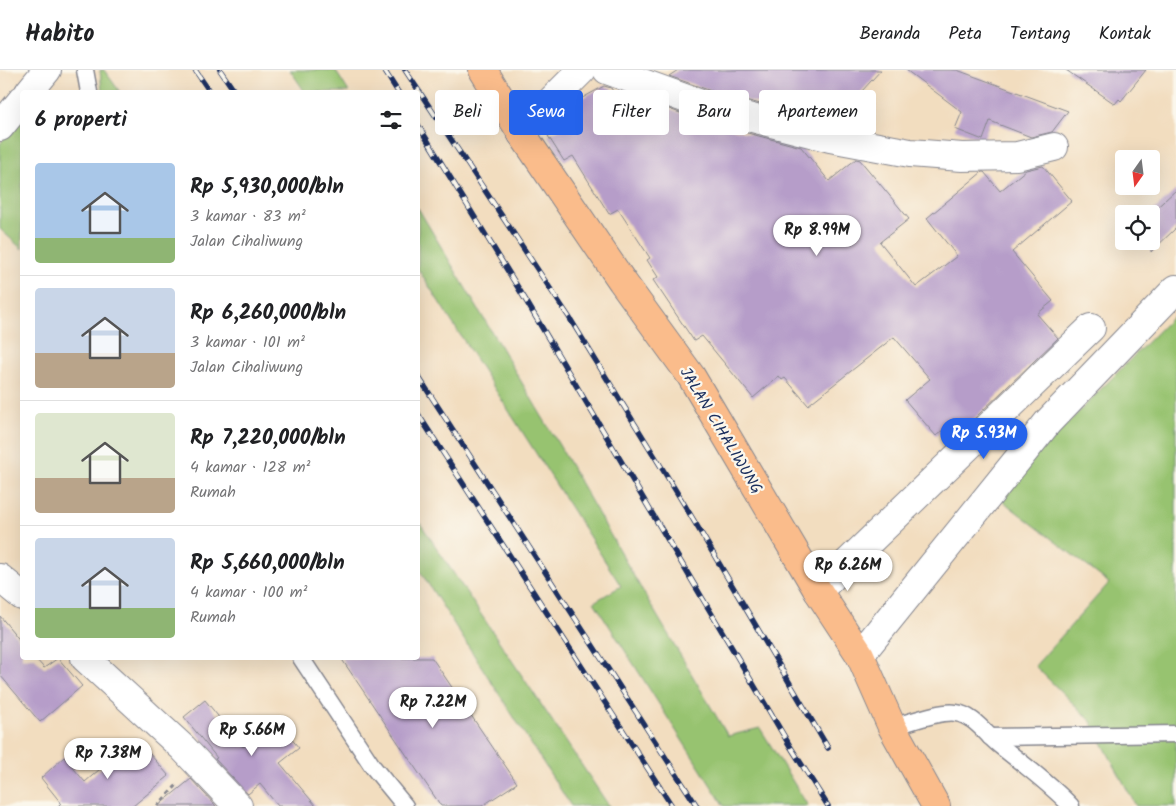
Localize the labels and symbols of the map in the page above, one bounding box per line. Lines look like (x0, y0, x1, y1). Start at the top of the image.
north arrow (1115, 150, 1160, 195)
pin: Rp 8.99M (765, 214, 869, 257)
street label: JALAN CIHALIWUNG (673, 362, 769, 499)
pin: Rp 5.93M (932, 418, 1036, 460)
pin: Rp 6.26M (796, 550, 900, 592)
pin: Rp 7.22M (381, 686, 485, 729)
pin: Rp 5.66M (200, 714, 304, 757)
pin: Rp 7.38M (56, 738, 160, 780)

